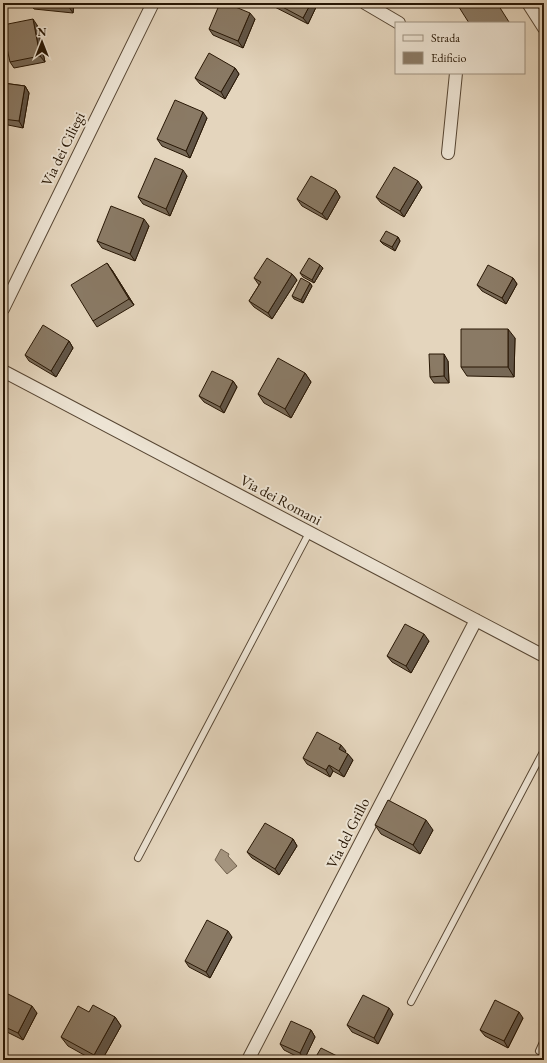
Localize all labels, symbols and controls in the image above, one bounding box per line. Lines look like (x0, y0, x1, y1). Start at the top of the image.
north arrow (22, 22, 62, 62)
legend (395, 22, 525, 74)
text: N (38, 25, 47, 39)
text: Strada (431, 30, 460, 46)
text: Edificio (431, 50, 467, 66)
street label: Via dei Ciliegi (36, 108, 89, 189)
street label: Via dei Romani (237, 470, 326, 529)
street label: Via del Grillo (322, 794, 373, 871)

